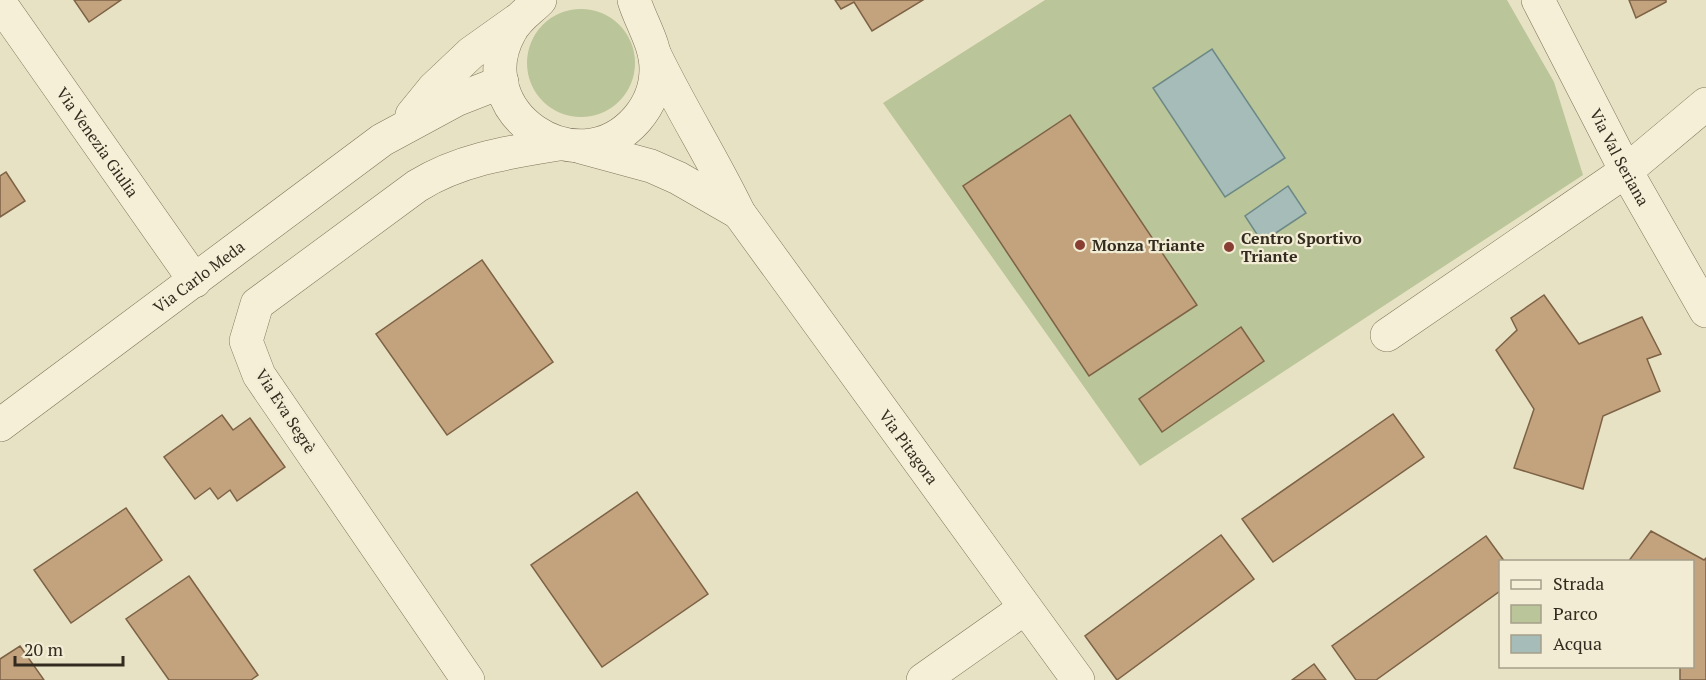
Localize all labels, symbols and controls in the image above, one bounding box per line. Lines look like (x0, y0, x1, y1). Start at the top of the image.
street label: Via Venezia Giulia (51, 83, 144, 202)
street label: Via Val Seriana (1585, 105, 1655, 210)
place label: Centro Sportivo Triante (1241, 227, 1362, 267)
place label: Monza Triante (1092, 234, 1205, 256)
street label: Via Carlo Meda (149, 235, 249, 318)
marker: Monza Triante (1073, 238, 1087, 252)
marker: Centro Sportivo Triante (1222, 240, 1236, 254)
street label: Via Eva Segrè (251, 365, 321, 457)
street label: Via Pitagora (874, 405, 943, 489)
legend (1499, 560, 1694, 668)
text: Strada (1553, 571, 1604, 595)
text: Parco (1553, 601, 1598, 625)
scale bar (15, 629, 123, 667)
text: Acqua (1553, 631, 1602, 655)
text: 20 m (24, 637, 64, 661)

